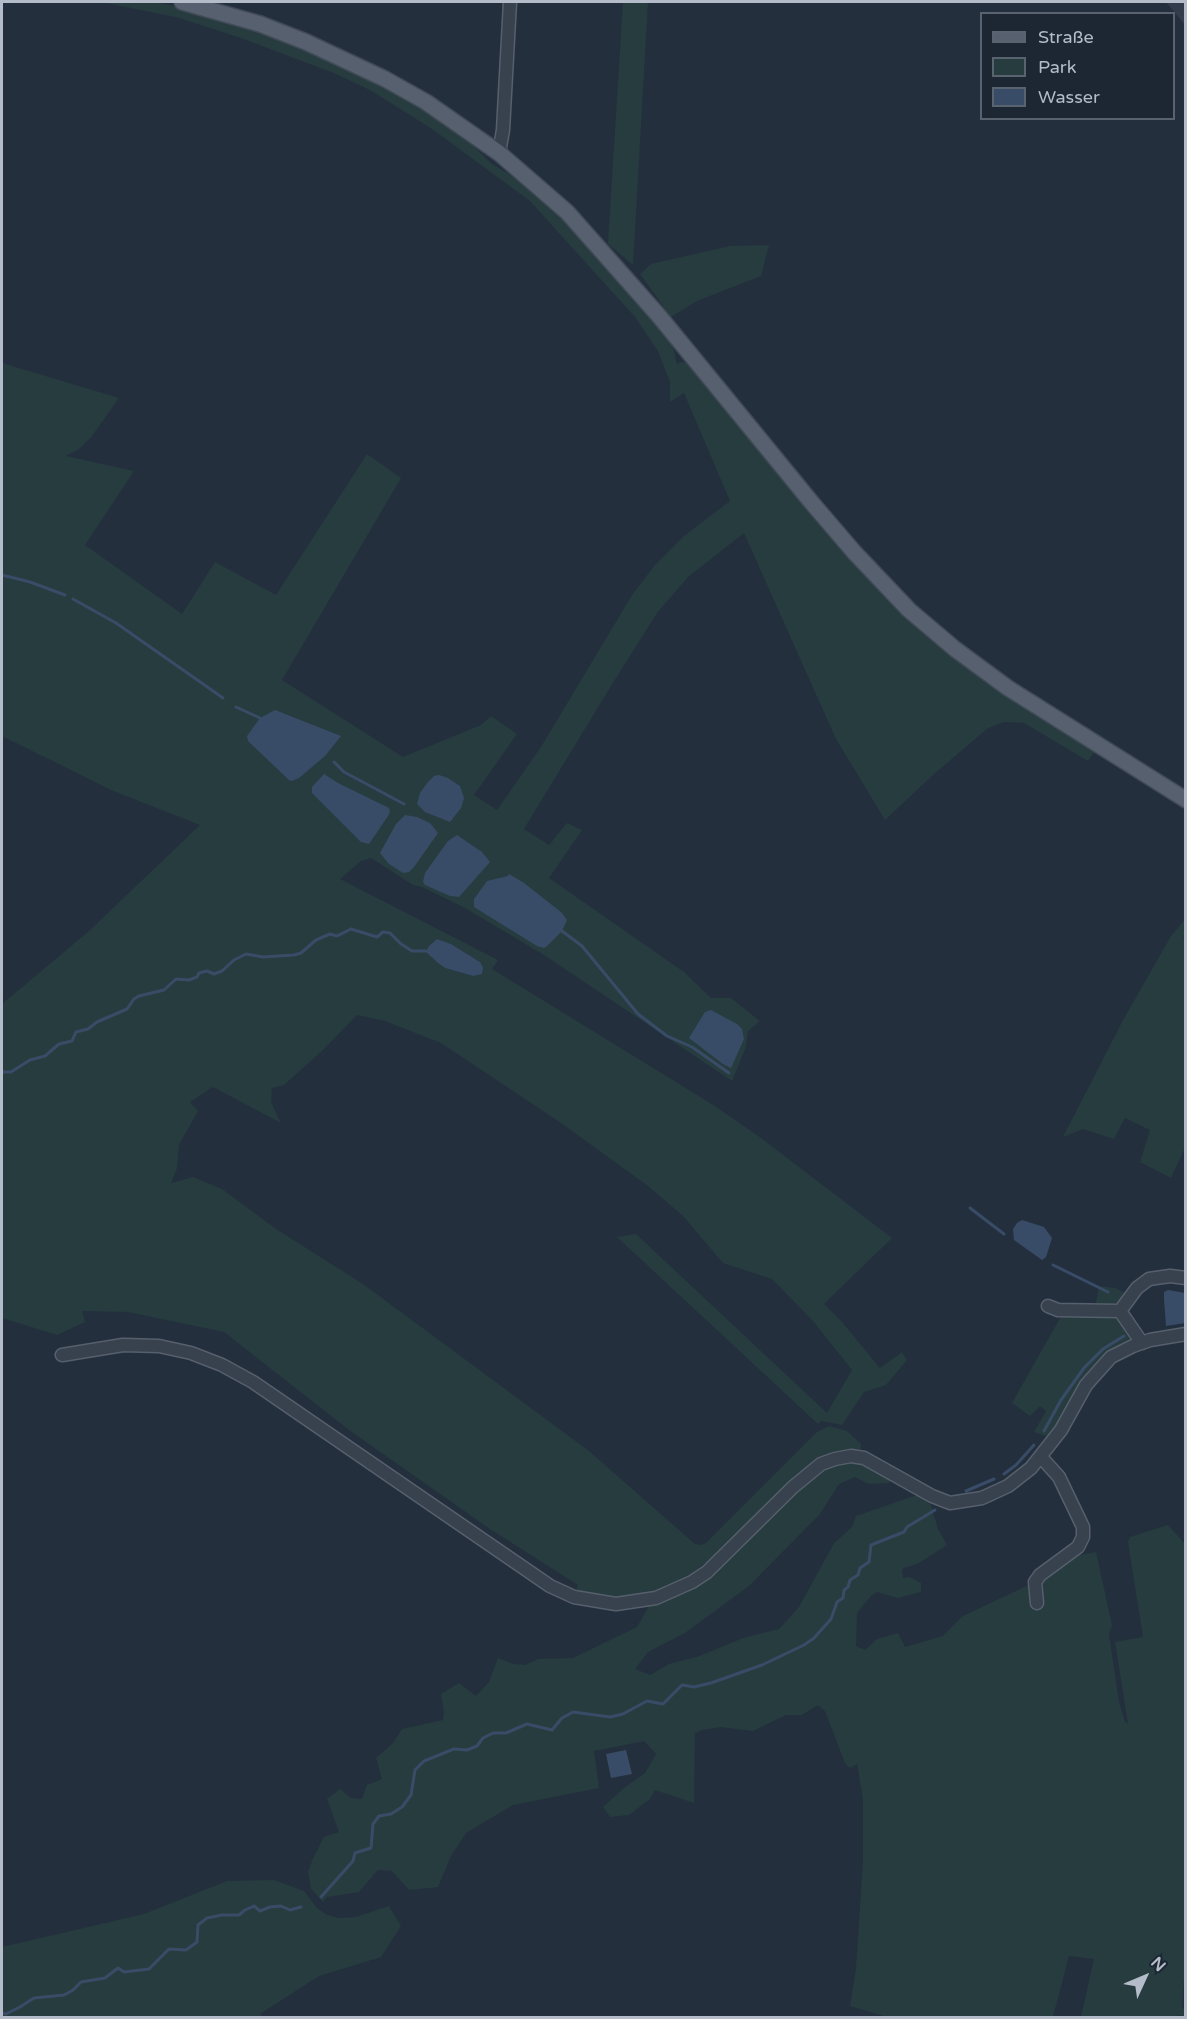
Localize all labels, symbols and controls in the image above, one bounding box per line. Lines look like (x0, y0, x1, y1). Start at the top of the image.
legend (980, 12, 1175, 120)
text: Straße (1038, 26, 1094, 48)
text: Park (1038, 56, 1076, 78)
text: Wasser (1038, 86, 1100, 108)
north arrow (1115, 1947, 1175, 2007)
text: N (1146, 1953, 1170, 1976)

